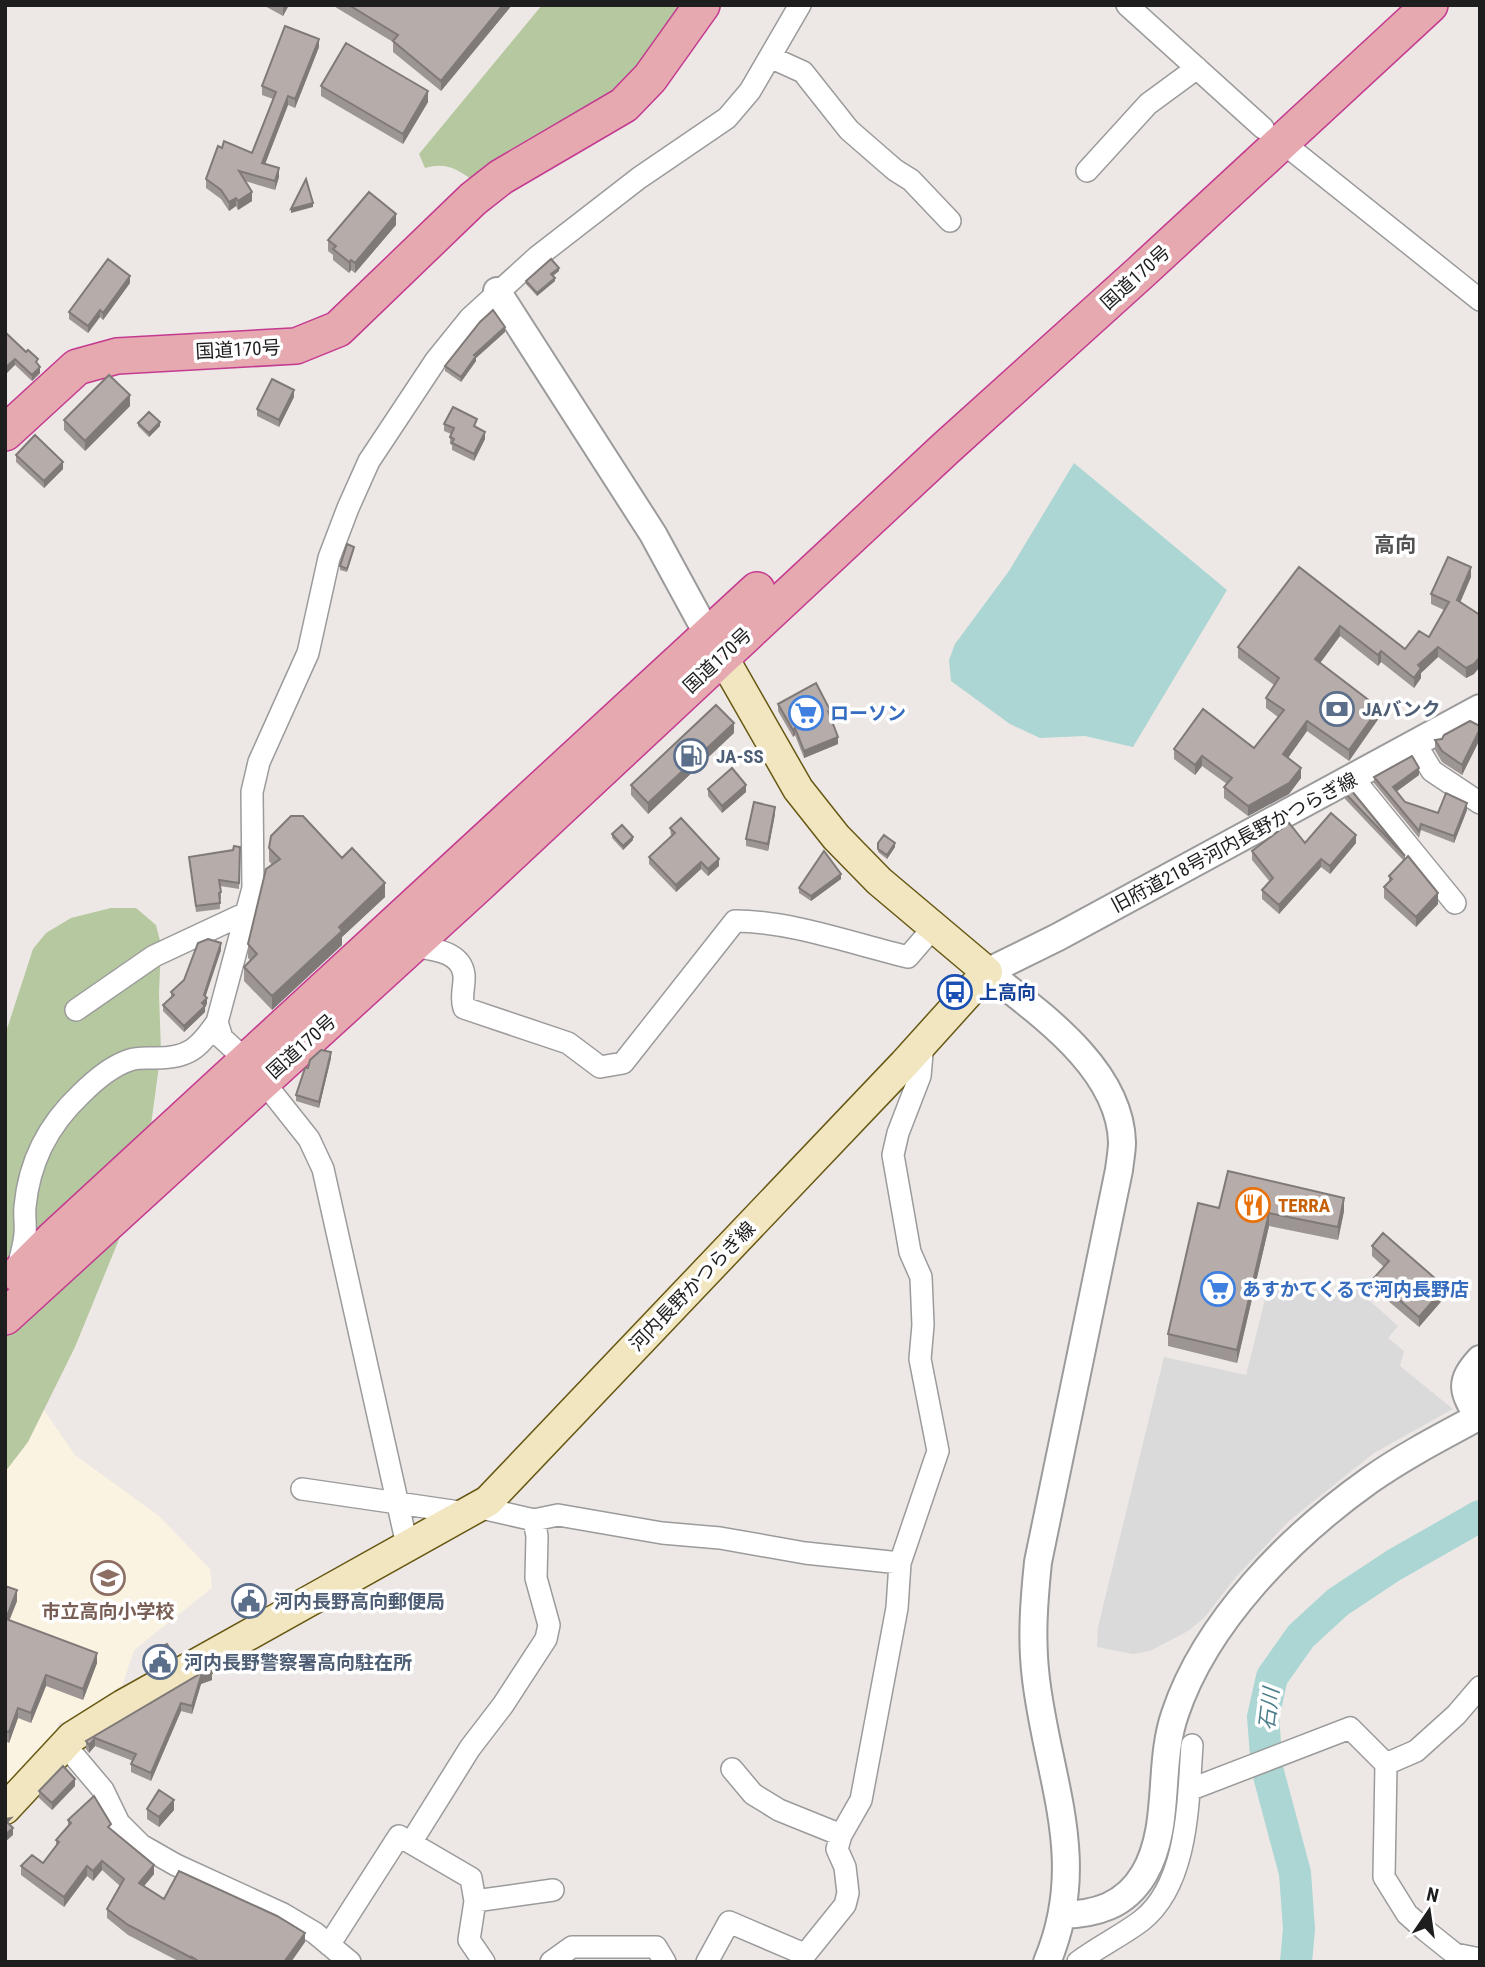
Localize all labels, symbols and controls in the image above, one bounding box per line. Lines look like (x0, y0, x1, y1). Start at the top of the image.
street label: 国道170号 (1096, 240, 1175, 314)
street label: 国道170号 (195, 336, 281, 363)
district label: 高向 (1374, 533, 1416, 557)
street label: 国道170号 (678, 623, 756, 698)
bank icon: JAバンク (1318, 690, 1356, 728)
supermarket icon: ローソン (787, 694, 825, 732)
place label: JAバンク (1362, 698, 1440, 721)
place label: ローソン (830, 702, 906, 725)
fuel station icon: JA-SS (672, 737, 710, 775)
place label: JA-SS (716, 745, 764, 768)
street label: 旧府道218号河内長野かつらぎ線 (1107, 768, 1361, 917)
bus stop icon: 上高向 (936, 973, 974, 1011)
place label: 上高向 (979, 981, 1036, 1004)
street label: 国道170号 (262, 1009, 341, 1083)
restaurant icon: TERRA (1234, 1186, 1272, 1224)
place label: TERRA (1278, 1194, 1331, 1217)
street label: 河内長野かつらぎ線 (625, 1217, 760, 1356)
supermarket icon: あすかてくるで河内長野店 (1199, 1270, 1237, 1308)
place label: あすかてくるで河内長野店 (1242, 1278, 1469, 1301)
school or university icon: 市立高向小学校 (89, 1559, 127, 1597)
public building icon: 河内長野高向郵便局 (230, 1582, 268, 1620)
place label: 河内長野高向郵便局 (274, 1590, 445, 1613)
place label: 市立高向小学校 (41, 1600, 175, 1623)
public building icon: 河内長野警察署高向駐在所 (141, 1643, 179, 1681)
place label: 河内長野警察署高向駐在所 (184, 1651, 412, 1674)
water label: 石川 (1255, 1685, 1284, 1731)
north arrow (1394, 1876, 1464, 1946)
text: N (1424, 1882, 1441, 1907)

